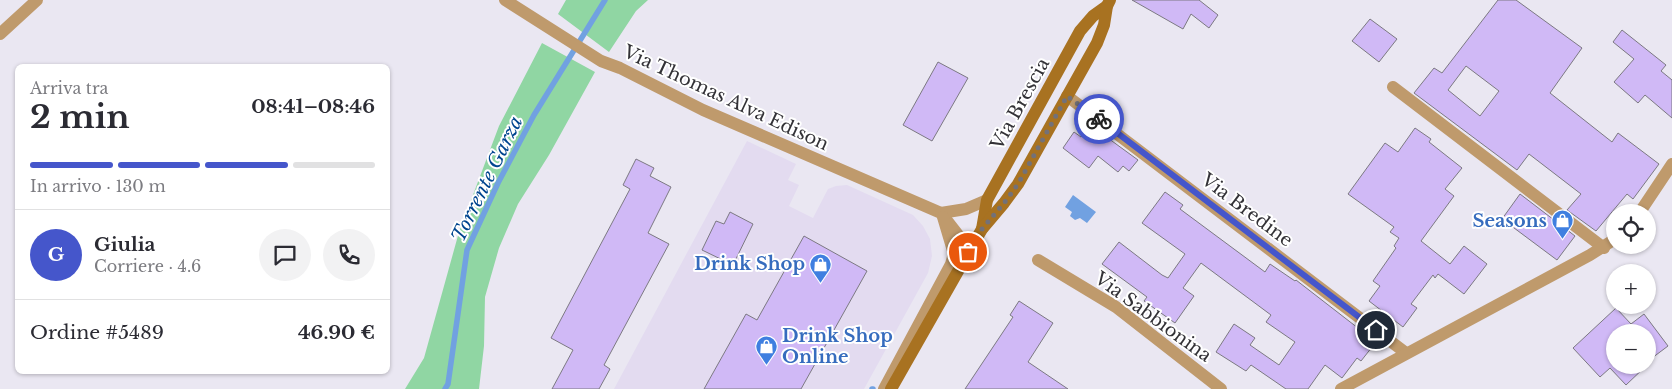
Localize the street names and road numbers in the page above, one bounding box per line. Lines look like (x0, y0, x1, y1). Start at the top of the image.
street label: Via Thomas Alva Edison (619, 40, 832, 155)
street label: Via Brescia (985, 54, 1054, 155)
street label: Via Bredine (1196, 168, 1297, 251)
street label: Via Sabbionina (1090, 267, 1216, 367)

